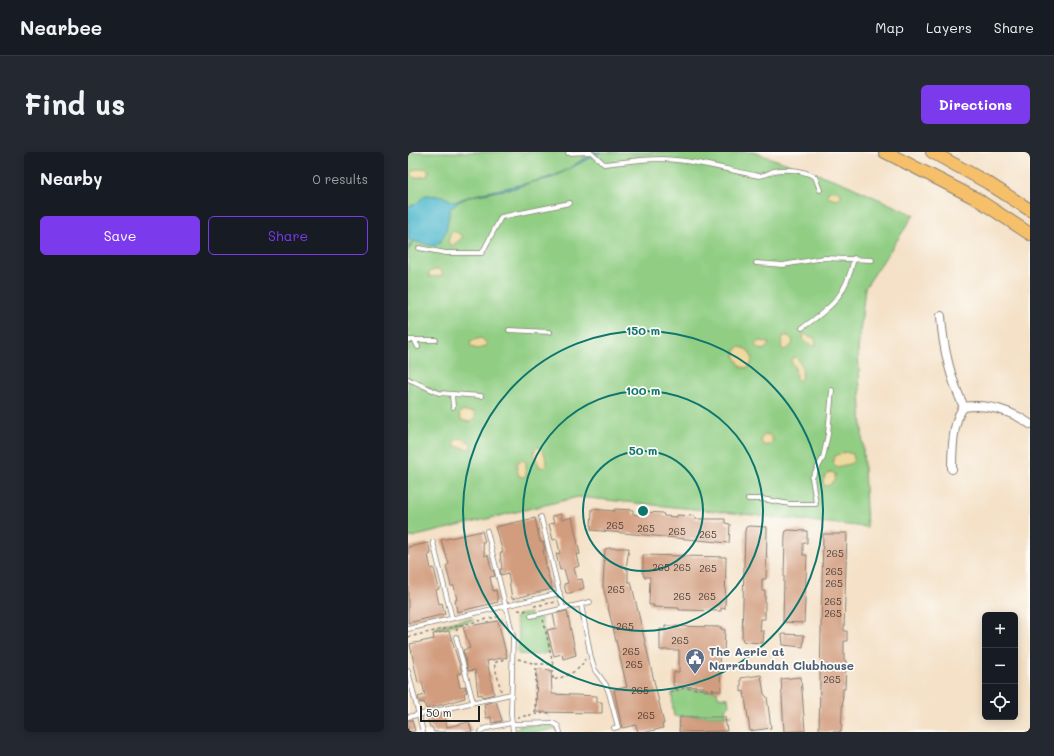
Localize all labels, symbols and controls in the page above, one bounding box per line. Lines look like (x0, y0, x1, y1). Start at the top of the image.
text: Nearbee (20, 15, 102, 40)
text: Map (875, 18, 904, 37)
text: Layers (926, 18, 972, 37)
text: Share (994, 18, 1034, 37)
button: Directions (921, 85, 1030, 124)
text: Find us (24, 86, 125, 122)
text: Nearby (40, 167, 102, 189)
text: 0 results (313, 170, 368, 187)
button: Save (40, 216, 200, 255)
button: Share (208, 216, 368, 255)
text: 150 m (626, 322, 660, 338)
text: 100 m (626, 382, 660, 398)
text: 50 m (629, 442, 657, 458)
centre of rings (636, 504, 650, 518)
house number: 265 (606, 518, 624, 532)
house number: 265 (637, 521, 655, 535)
house number: 265 (668, 524, 686, 538)
house number: 265 (699, 527, 717, 541)
house number: 265 (826, 546, 844, 560)
house number: 265 (652, 560, 670, 574)
house number: 265 (673, 560, 691, 574)
house number: 265 (699, 561, 717, 575)
house number: 265 (825, 564, 843, 578)
house number: 265 (825, 576, 843, 590)
house number: 265 (607, 582, 625, 596)
house number: 265 (673, 589, 691, 603)
house number: 265 (698, 589, 716, 603)
house number: 265 (824, 594, 842, 608)
house number: 265 (824, 606, 842, 620)
map controls (982, 612, 1018, 720)
button: + (982, 612, 1018, 648)
house number: 265 (616, 619, 634, 633)
house number: 265 (671, 633, 689, 647)
place label: The Aerie at Narrabundah Clubhouse (709, 643, 854, 673)
house number: 265 (622, 644, 640, 658)
public building icon: The Aerie at Narrabundah Clubhouse (684, 647, 706, 675)
button: − (982, 648, 1018, 684)
house number: 265 (625, 657, 643, 671)
house number: 265 (823, 672, 841, 686)
house number: 265 (631, 683, 649, 697)
button: locate (982, 684, 1018, 720)
scale bar (420, 704, 480, 723)
text: 50 m (426, 705, 452, 720)
house number: 265 (637, 708, 655, 722)

